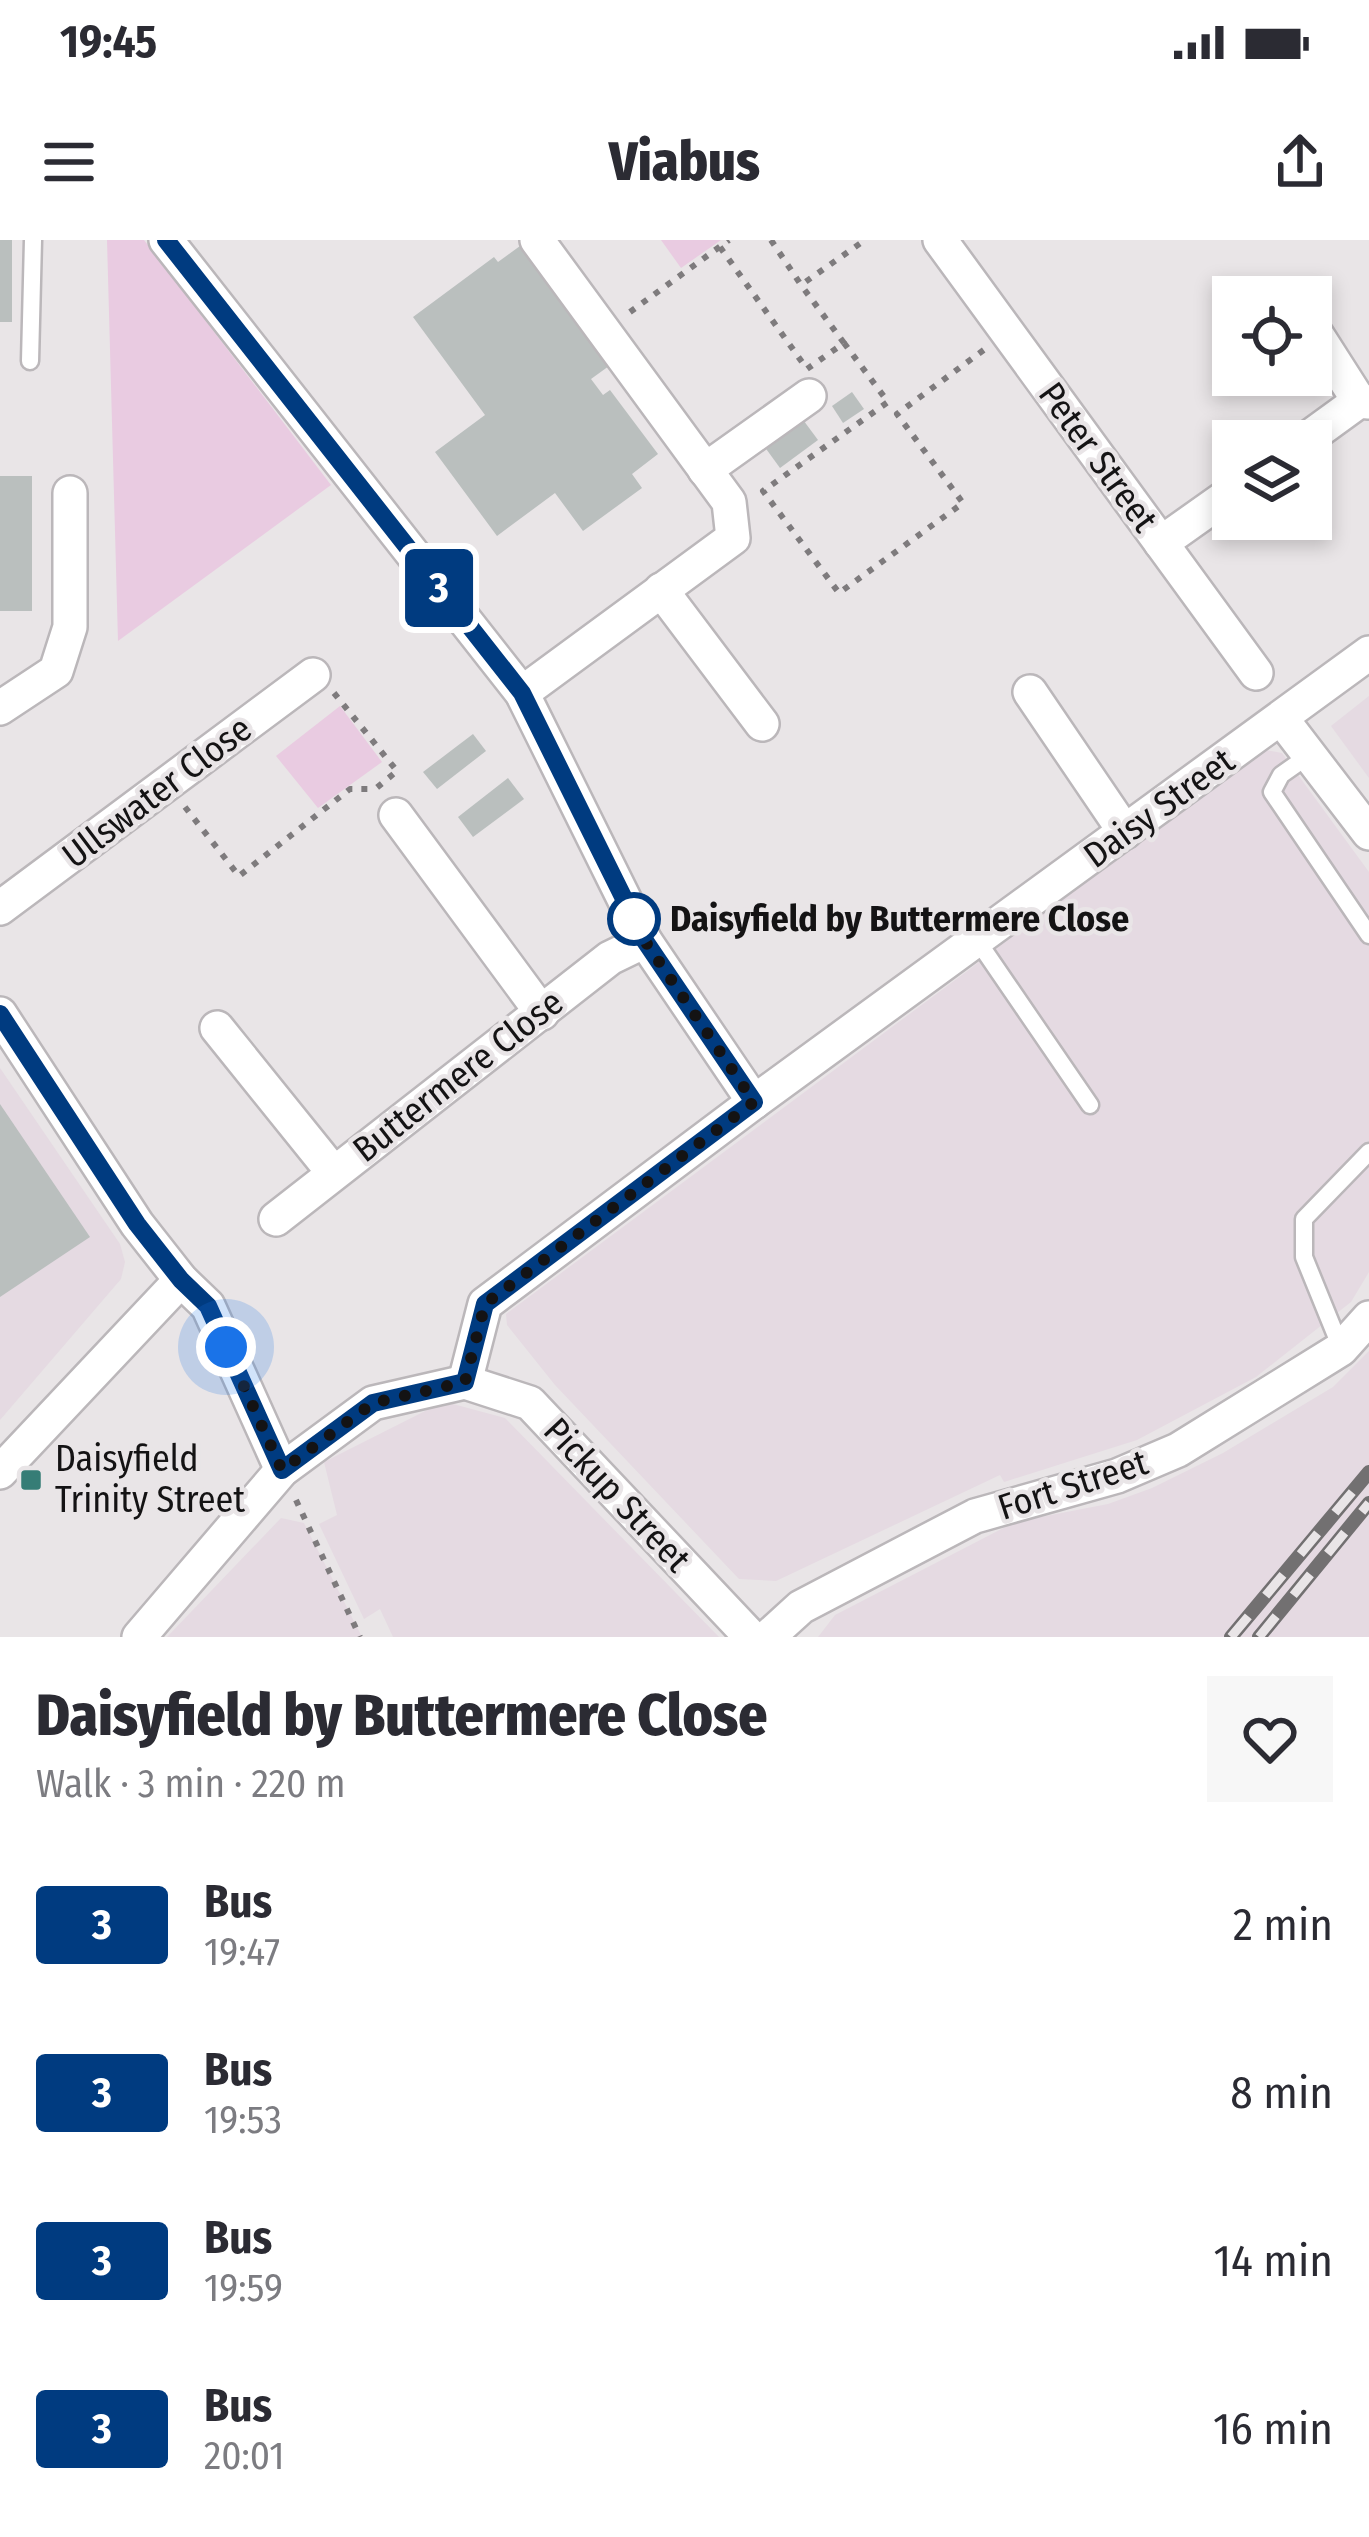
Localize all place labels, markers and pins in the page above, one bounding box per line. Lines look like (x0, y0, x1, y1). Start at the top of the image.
marker: Daisyfield by Buttermere Close (609, 894, 659, 944)
place label: Daisyfield by Buttermere Close (670, 897, 1129, 941)
place label: Daisyfield Trinity Street (55, 1437, 245, 1522)
marker: Daisyfield Trinity Street (18, 1467, 44, 1493)

